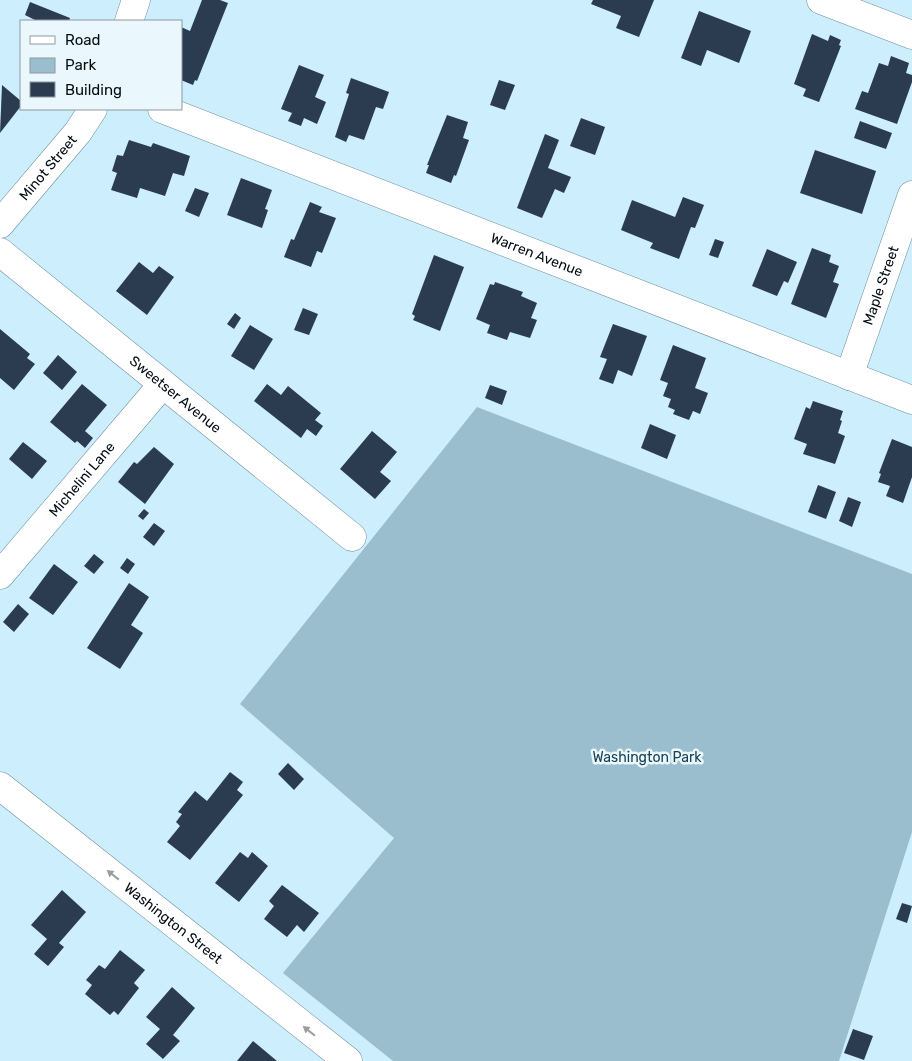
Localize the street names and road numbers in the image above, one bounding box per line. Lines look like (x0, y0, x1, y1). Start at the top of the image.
street label: Minot Street (16, 131, 81, 204)
street label: Warren Avenue (488, 229, 585, 281)
street label: Maple Street (859, 243, 903, 327)
street label: Sweetser Avenue (126, 352, 225, 437)
street label: Michelini Lane (46, 439, 119, 520)
street label: Washington Street (121, 879, 226, 968)

